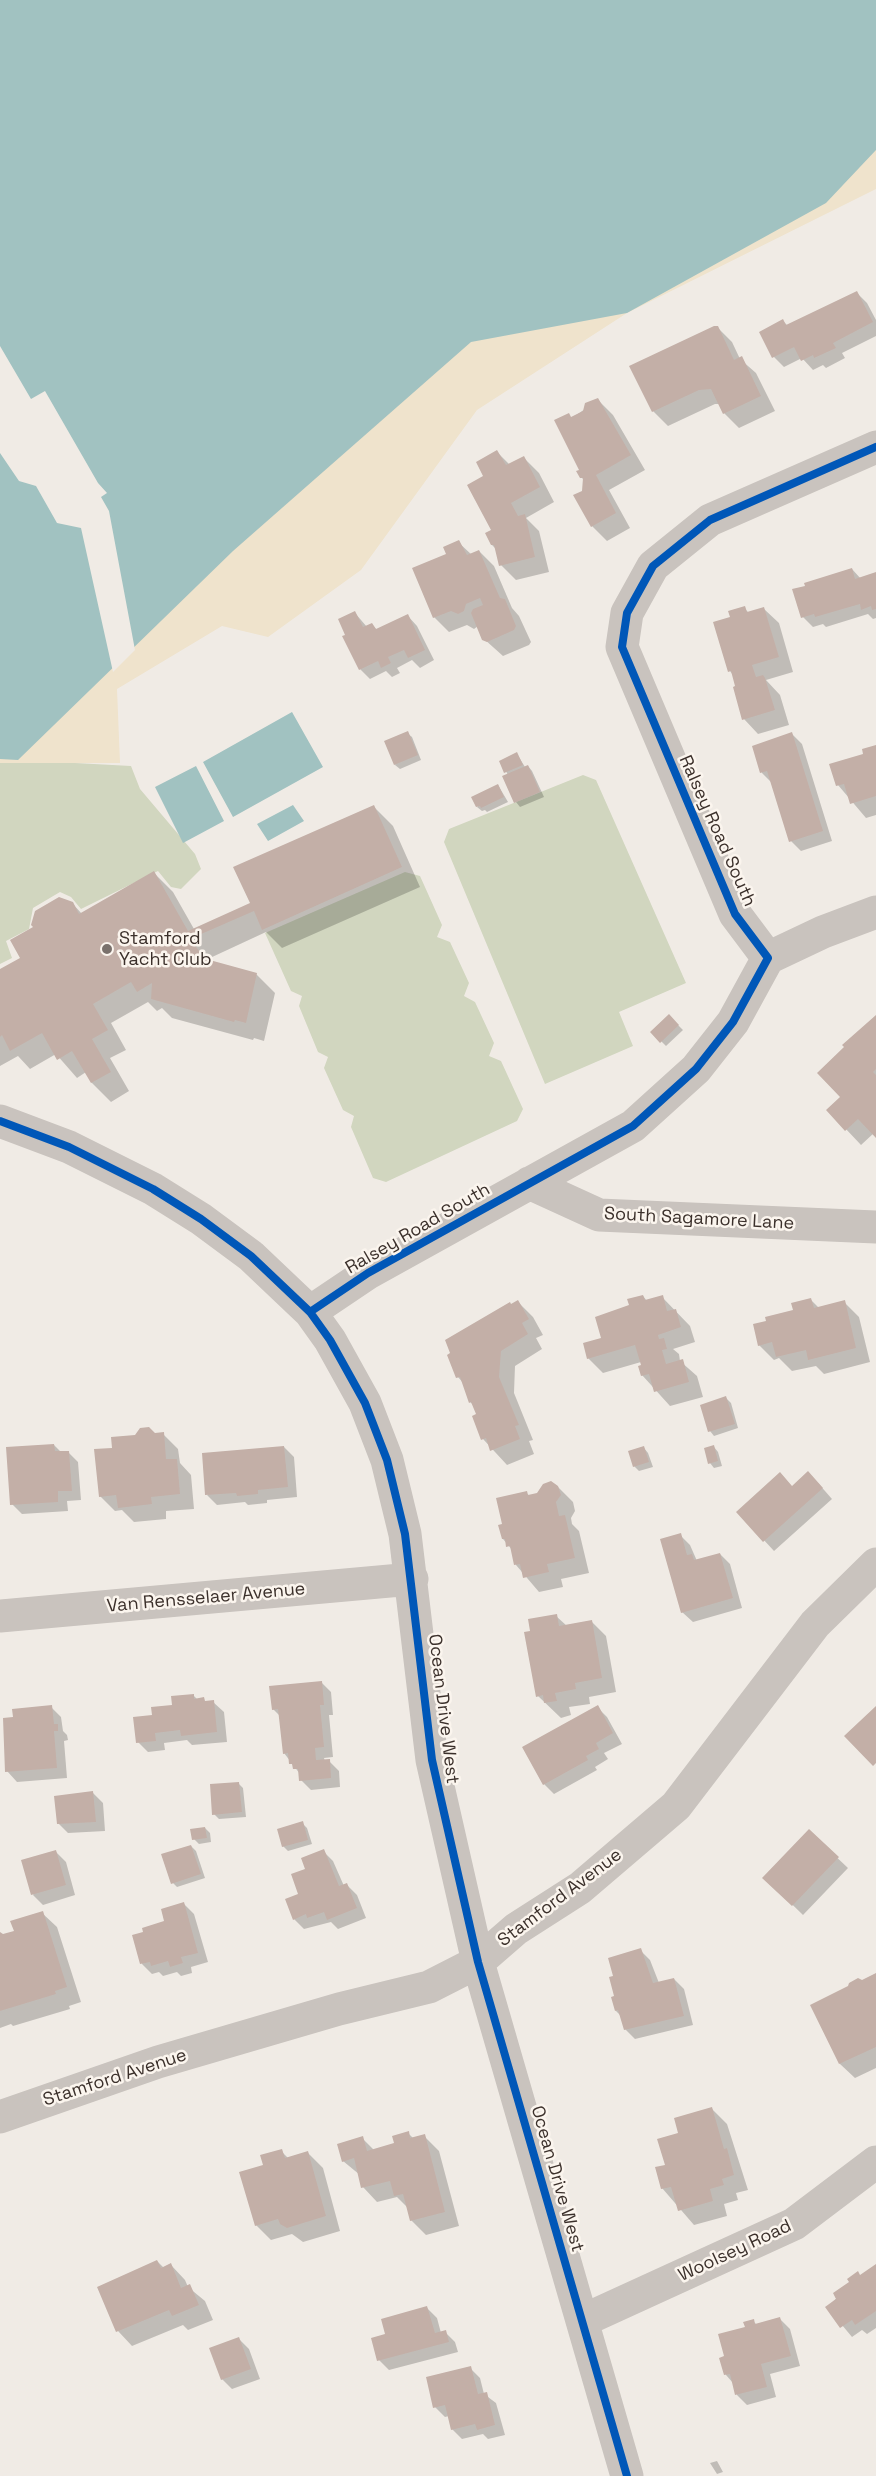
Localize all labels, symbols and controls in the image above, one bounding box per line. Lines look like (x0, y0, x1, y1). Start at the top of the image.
street label: Ralsey Road South (674, 752, 760, 910)
place label: Stamford Yacht Club (119, 928, 212, 970)
marker: Stamford Yacht Club (100, 942, 114, 956)
street label: Ralsey Road South (342, 1179, 494, 1279)
street label: South Sagamore Lane (603, 1203, 795, 1235)
street label: Van Rensselaer Avenue (106, 1579, 306, 1617)
street label: Ocean Drive West (423, 1633, 463, 1785)
street label: Stamford Avenue (494, 1844, 626, 1952)
street label: Stamford Avenue (40, 2045, 190, 2111)
street label: Ocean Drive West (526, 2103, 588, 2255)
street label: Woolsey Road (675, 2215, 795, 2287)

